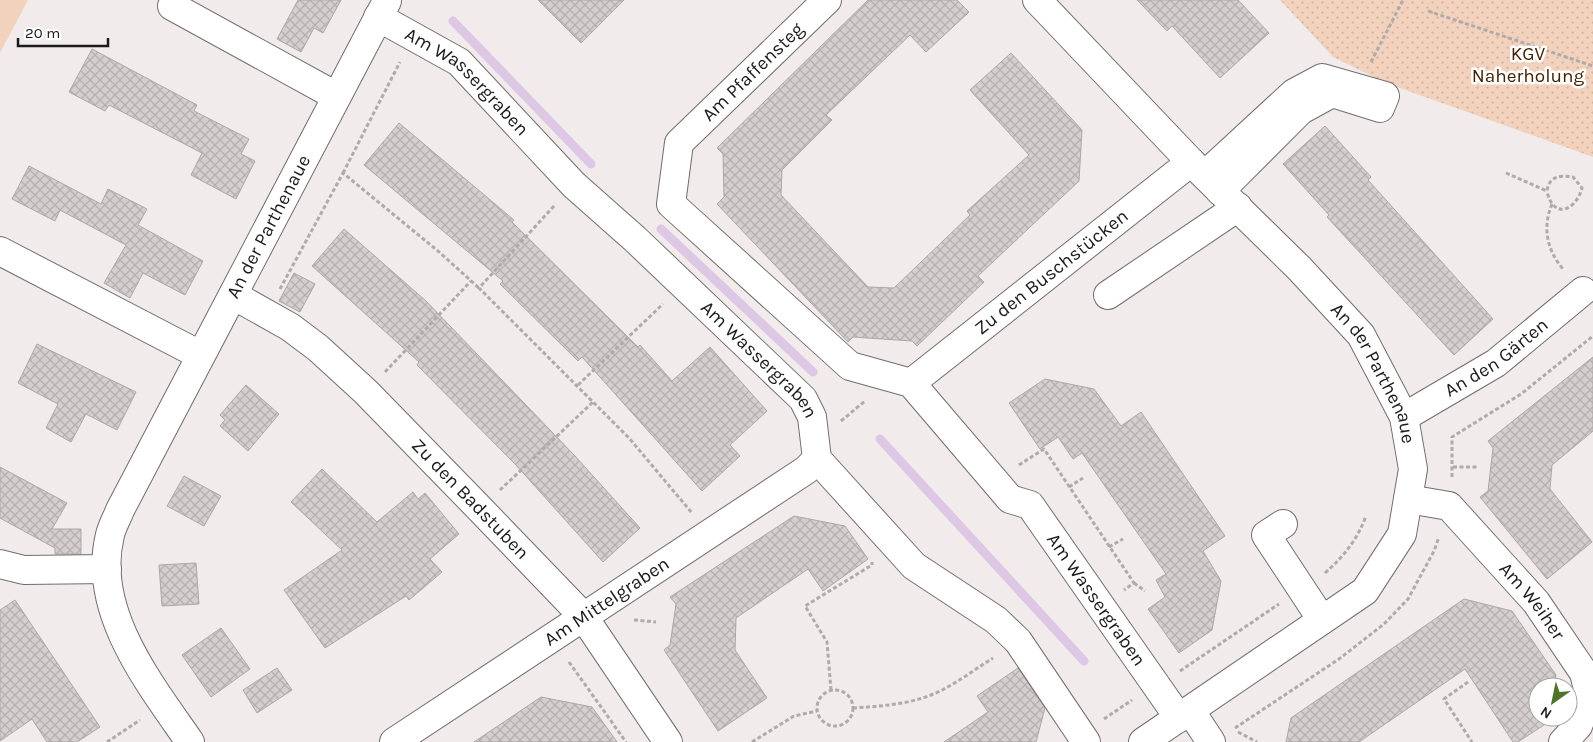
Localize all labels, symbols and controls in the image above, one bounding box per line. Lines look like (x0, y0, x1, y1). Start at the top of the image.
scale bar (18, 15, 108, 47)
street label: Am Pfaffensteg (698, 18, 809, 126)
street label: Am Wassergraben (401, 23, 533, 140)
text: 20 m (25, 24, 60, 42)
park label: KGV Naherholung (1472, 43, 1584, 87)
street label: An der Parthenaue (222, 151, 315, 302)
street label: Zu den Buschstücken (970, 205, 1133, 339)
street label: Am Wassergraben (696, 297, 822, 422)
street label: An der Parthenaue (1326, 299, 1419, 445)
street label: An den Gärten (1441, 314, 1553, 402)
street label: Zu den Badstuben (407, 434, 533, 564)
street label: Am Wassergraben (1042, 529, 1150, 670)
street label: Am Mittelgraben (540, 552, 673, 651)
street label: Am Weiher (1494, 558, 1570, 644)
north arrow (1528, 677, 1578, 727)
text: N (1537, 703, 1555, 722)

